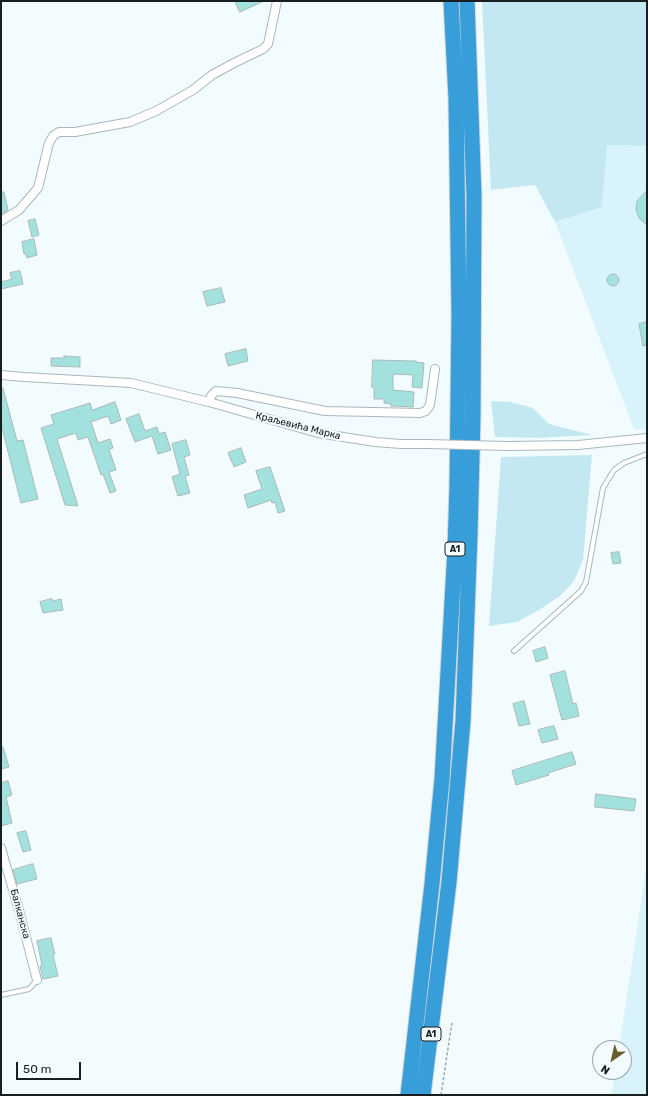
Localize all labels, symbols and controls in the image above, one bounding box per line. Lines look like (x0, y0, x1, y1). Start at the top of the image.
street label: Краљевића Марка (254, 410, 342, 442)
road number: A1 (445, 542, 465, 556)
street label: Балканска (8, 888, 32, 940)
road number: A1 (421, 1027, 441, 1041)
north arrow (592, 1040, 632, 1080)
scale bar (18, 1054, 83, 1080)
text: 50 m (23, 1062, 51, 1076)
text: N (599, 1062, 612, 1077)

